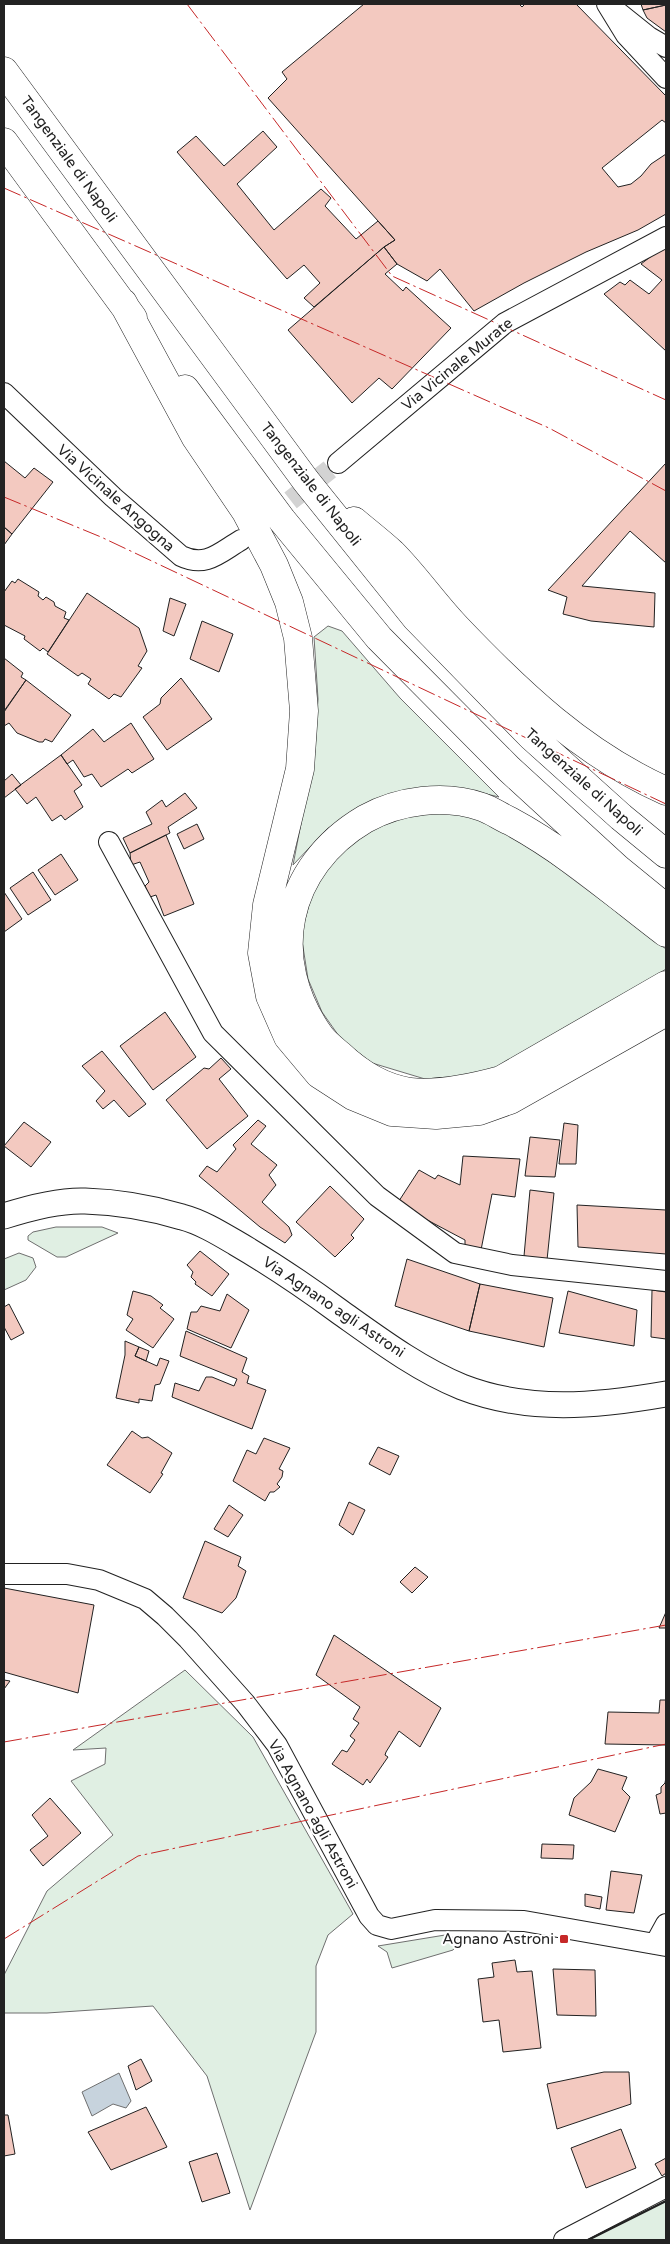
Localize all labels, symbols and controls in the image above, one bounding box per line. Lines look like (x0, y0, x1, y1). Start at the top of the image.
street label: Tangenziale di Napoli (17, 92, 121, 226)
street label: Via Vicinale Murate (398, 314, 516, 414)
street label: Tangenziale di Napoli (257, 419, 365, 549)
street label: Via Vicinale Angogna (54, 441, 178, 555)
street label: Tangenziale di Napoli (522, 724, 646, 840)
street label: Via Agnano agli Astroni (260, 1253, 408, 1361)
street label: Via Agnano agli Astroni (265, 1736, 361, 1892)
place label: Agnano Astroni (442, 1930, 554, 1948)
marker: Agnano Astroni (558, 1933, 570, 1945)

